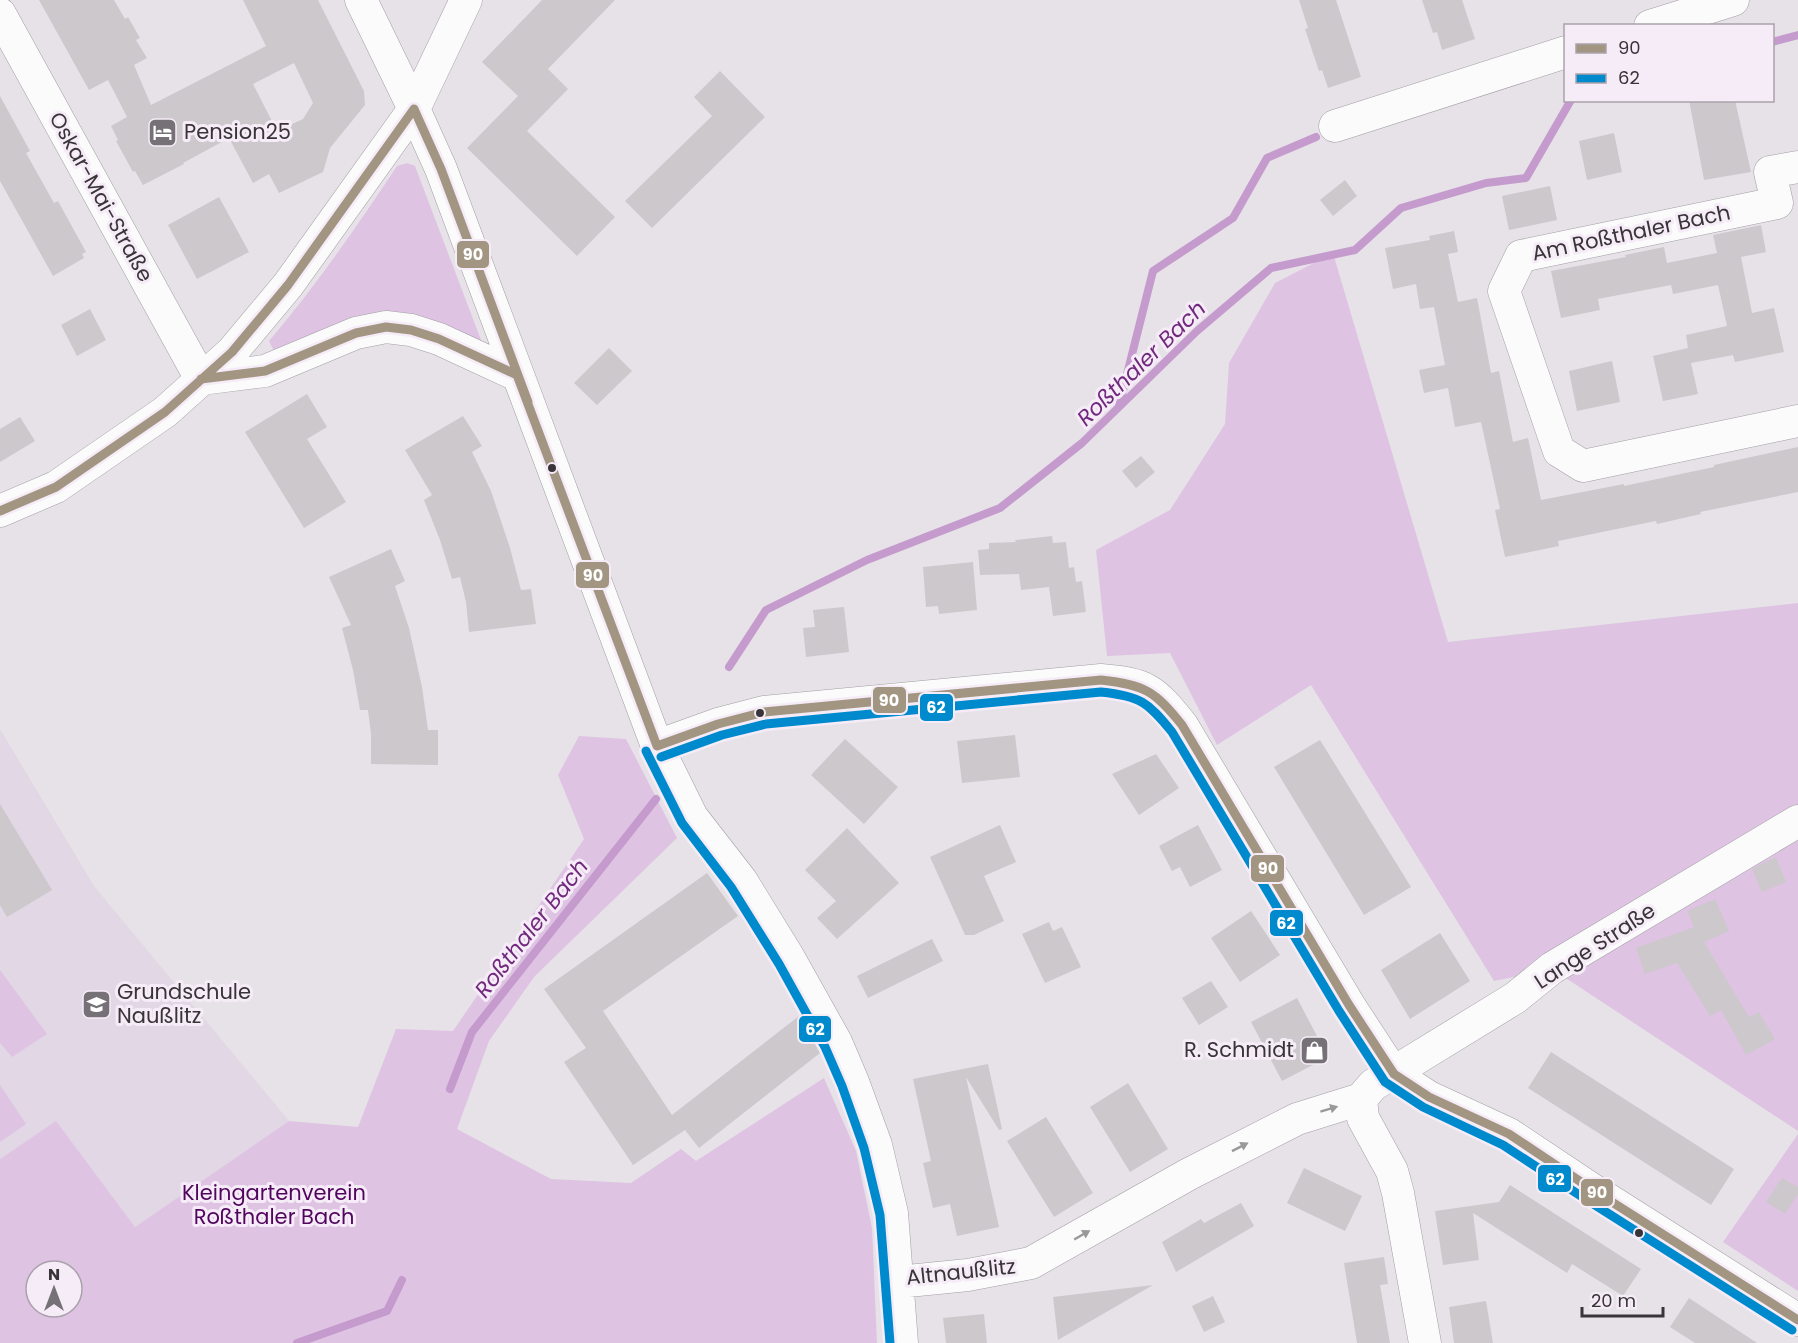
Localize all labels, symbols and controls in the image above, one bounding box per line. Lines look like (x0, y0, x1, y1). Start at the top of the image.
legend (1564, 24, 1774, 102)
text: 90 (1618, 35, 1641, 60)
text: 62 (1618, 65, 1640, 90)
street label: Oskar-Mai-Straße (43, 107, 160, 287)
hotel icon: Pension25 (147, 116, 179, 148)
place label: Pension25 (184, 117, 291, 146)
street label: Am Roßthaler Bach (1529, 197, 1733, 268)
line badge: 90 (456, 240, 490, 269)
text: 90 (463, 243, 483, 266)
water label: Roßthaler Bach (1070, 294, 1213, 433)
unlabelled marker (546, 462, 558, 474)
line badge: 90 (575, 561, 610, 589)
text: 90 (583, 564, 603, 587)
line badge: 90 (872, 686, 907, 714)
text: 90 (879, 689, 899, 712)
line badge: 62 (919, 693, 954, 722)
text: 62 (926, 696, 946, 719)
unlabelled marker (754, 707, 766, 719)
water label: Roßthaler Bach (467, 852, 595, 1004)
line badge: 90 (1250, 854, 1285, 883)
text: 90 (1258, 857, 1278, 880)
street label: Lange Straße (1529, 896, 1661, 996)
line badge: 62 (1269, 909, 1304, 937)
text: 62 (1276, 912, 1296, 935)
place label: Grundschule Naußlitz (117, 977, 251, 1030)
school or university icon: Grundschule Naußlitz (80, 988, 112, 1020)
line badge: 62 (798, 1015, 832, 1043)
text: 62 (805, 1018, 825, 1041)
shop icon: R. Schmidt (1299, 1034, 1331, 1066)
place label: R. Schmidt (1184, 1035, 1294, 1064)
one-way arrow (1320, 1104, 1338, 1113)
one-way arrow (1232, 1142, 1249, 1152)
line badge: 62 (1537, 1164, 1572, 1193)
text: 62 (1545, 1168, 1565, 1191)
park label: Kleingartenverein Roßthaler Bach (182, 1178, 366, 1231)
line badge: 90 (1580, 1178, 1614, 1207)
text: 90 (1587, 1181, 1607, 1204)
unlabelled marker (1633, 1227, 1645, 1239)
one-way arrow (1074, 1229, 1090, 1240)
street label: Altnaußlitz (905, 1251, 1017, 1292)
north arrow (24, 1259, 84, 1319)
text: N (48, 1263, 60, 1286)
scale bar (1582, 1280, 1663, 1318)
text: 20 m (1591, 1288, 1636, 1313)

